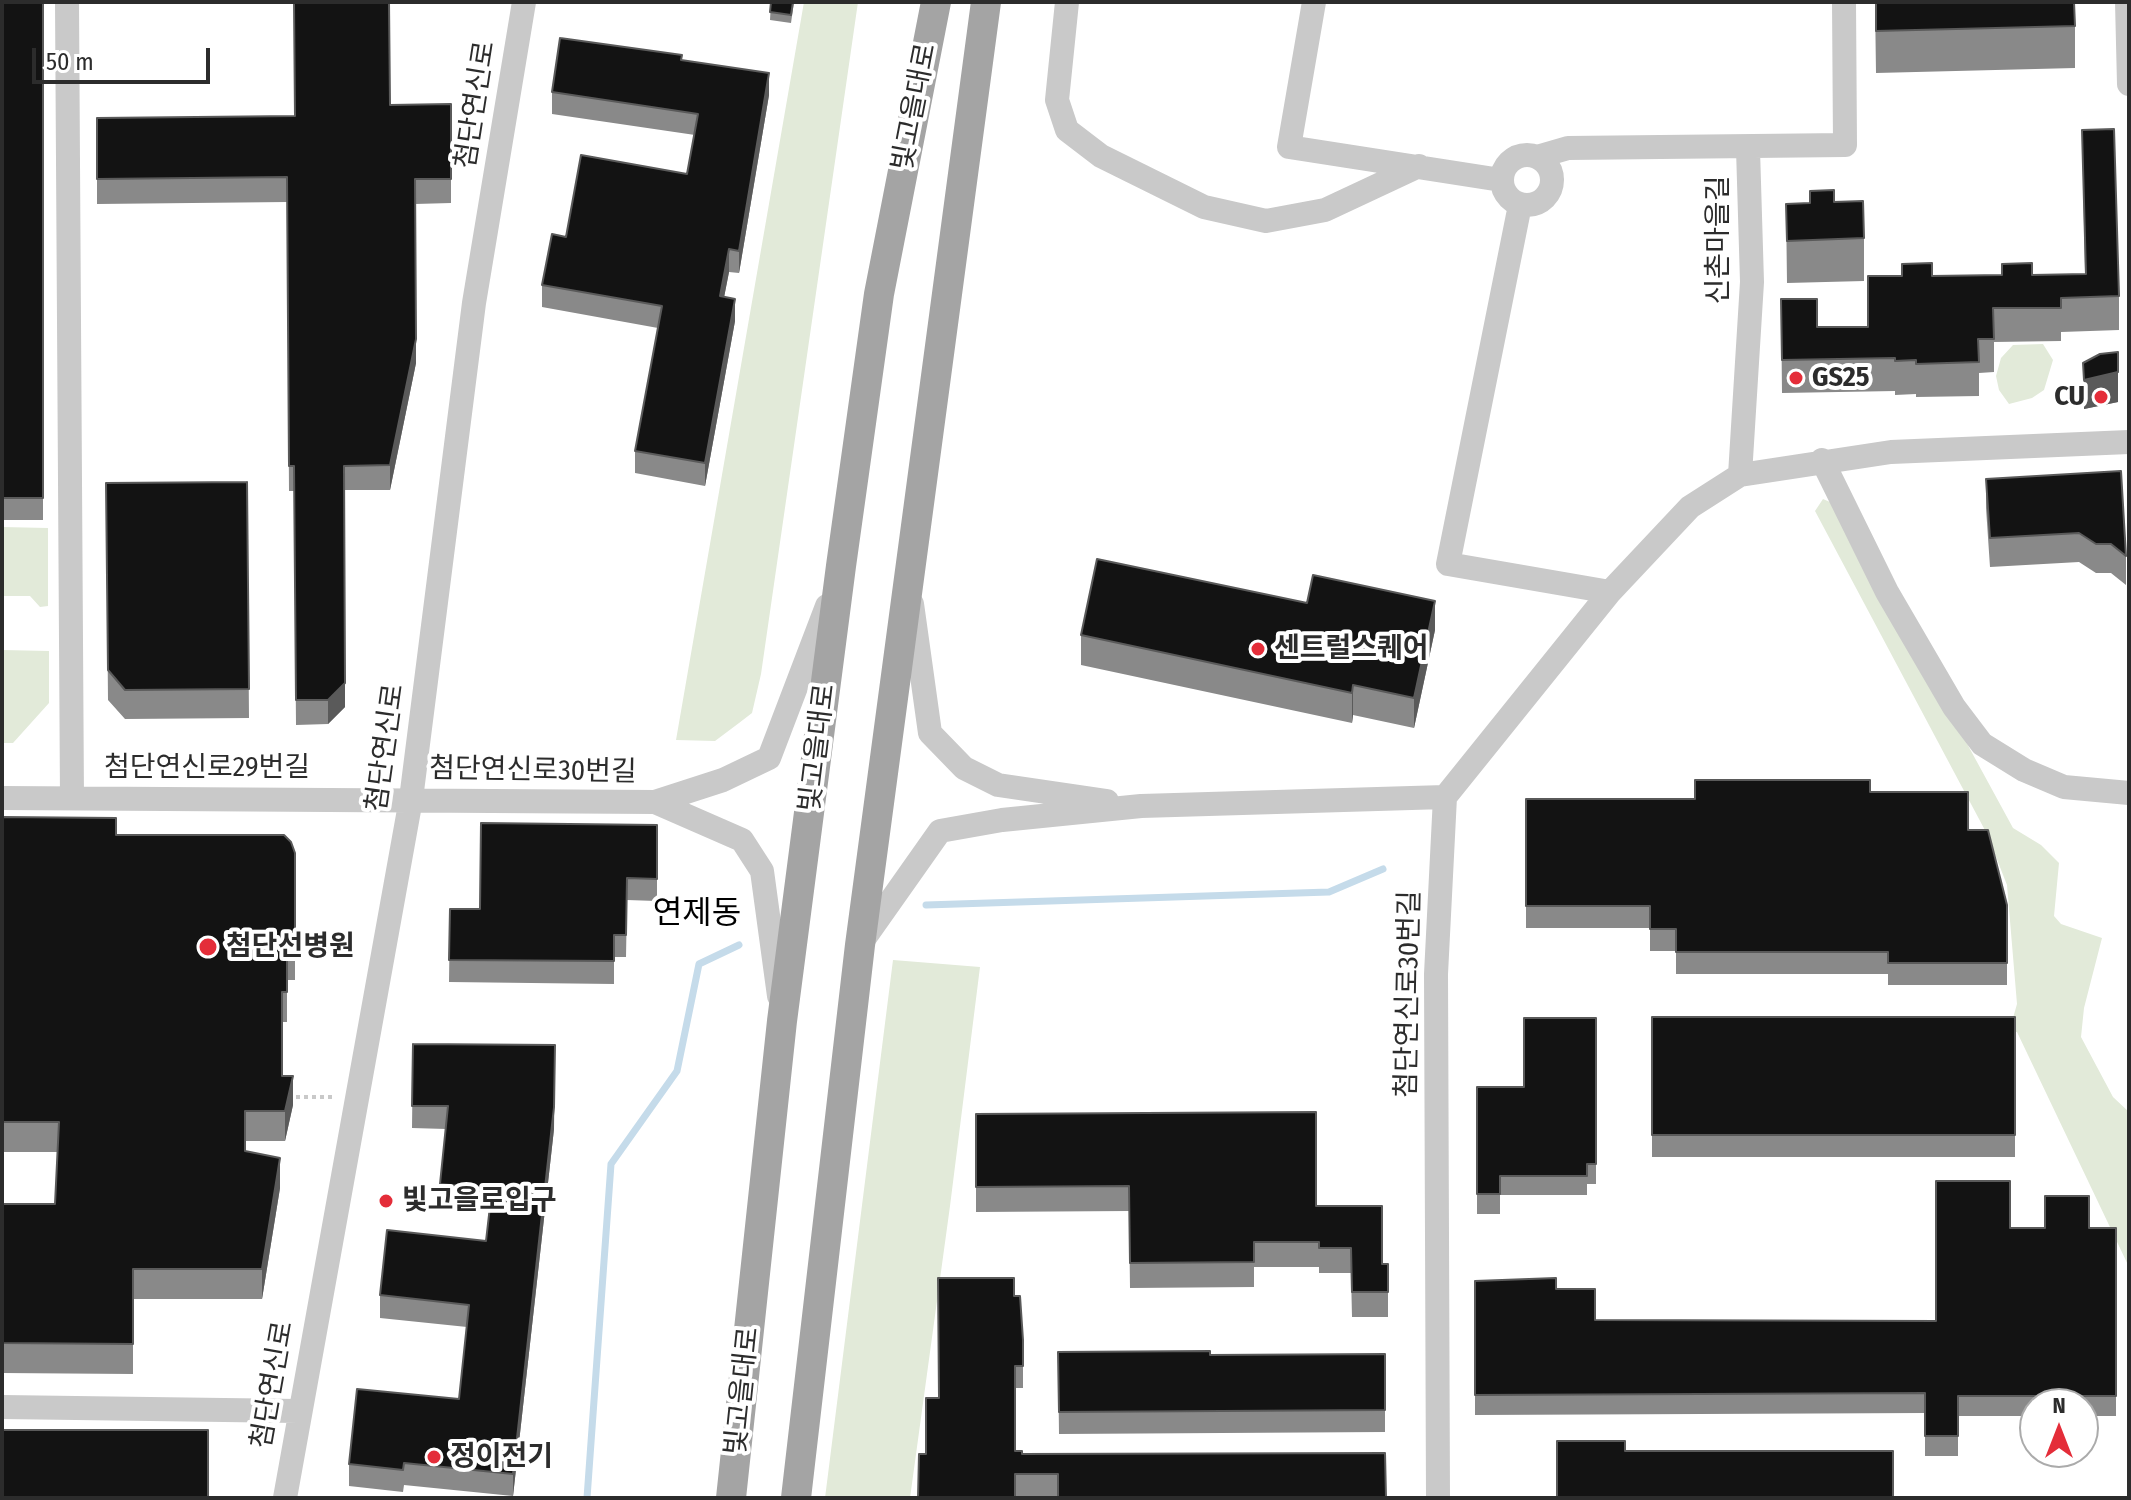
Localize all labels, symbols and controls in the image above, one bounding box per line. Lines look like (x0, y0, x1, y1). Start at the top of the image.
scale bar (36, 32, 214, 82)
street label: 첨단연신로 (449, 39, 503, 171)
street label: 빛고을대로 (886, 41, 944, 173)
text: 50 m (46, 48, 94, 76)
street label: 신촌마을길 (1702, 176, 1736, 304)
place label: GS25 (1812, 361, 1869, 395)
marker: GS25 (1787, 369, 1805, 387)
place label: CU (2054, 380, 2085, 414)
marker: CU (2092, 388, 2110, 406)
place label: 센트럴스퀘어 (1274, 632, 1429, 666)
marker: 센트럴스퀘어 (1249, 640, 1267, 658)
street label: 첨단연신로 (360, 682, 412, 814)
street label: 빛고을대로 (793, 682, 843, 814)
street label: 첨단연신로29번길 (104, 751, 310, 785)
street label: 첨단연신로30번길 (429, 752, 637, 790)
street label: 첨단연신로30번길 (1390, 890, 1428, 1098)
district label: 연제동 (653, 895, 741, 933)
place label: 첨단선병원 (226, 930, 355, 964)
marker: 첨단선병원 (197, 936, 219, 958)
place label: 빛고을로입구 (402, 1184, 557, 1218)
marker: 빛고을로입구 (377, 1192, 395, 1210)
street label: 첨단연신로 (245, 1319, 301, 1451)
street label: 빛고을대로 (720, 1325, 766, 1457)
north arrow (2019, 1388, 2099, 1468)
text: N (2052, 1392, 2066, 1419)
place label: 정이전기 (450, 1440, 553, 1474)
marker: 정이전기 (425, 1448, 443, 1466)

